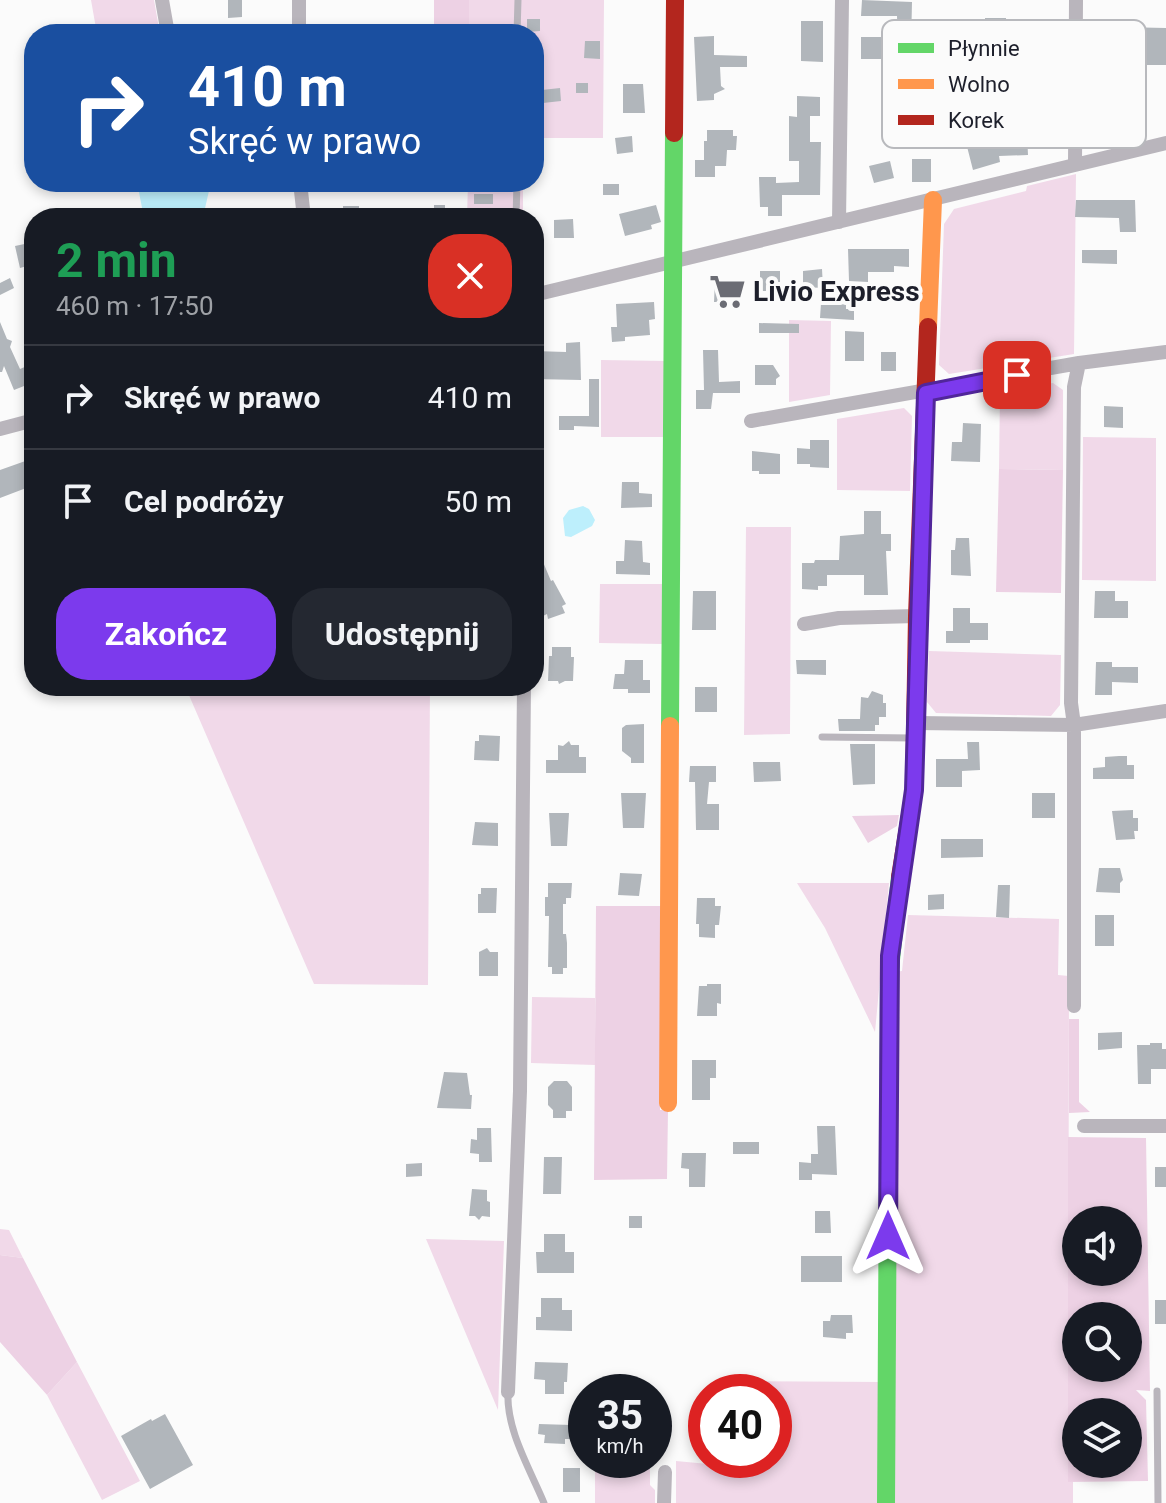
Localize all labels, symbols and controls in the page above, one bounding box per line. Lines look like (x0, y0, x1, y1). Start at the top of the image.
legend (882, 20, 1146, 148)
text: Płynnie (948, 36, 1020, 61)
text: 410 m (188, 54, 347, 120)
icon: right (56, 56, 160, 160)
text: Wolno (948, 72, 1010, 97)
text: Korek (948, 108, 1005, 133)
text: Skręć w prawo (188, 121, 421, 163)
text: 2 min (56, 232, 177, 289)
button: close (428, 234, 512, 318)
supermarket icon: Livio Express (708, 272, 746, 310)
place label: Livio Express (753, 275, 920, 308)
text: 460 m · 17:50 (56, 291, 214, 321)
pin (983, 341, 1051, 409)
icon: arrive (995, 353, 1039, 397)
icon: right (56, 375, 100, 419)
text: Skręć w prawo (124, 380, 320, 415)
text: 410 m (428, 380, 512, 415)
icon: arrive (56, 479, 100, 523)
text: Cel podróży (124, 484, 284, 519)
text: 50 m (445, 484, 512, 519)
button: Zakończ (56, 588, 276, 680)
button: Udostępnij (292, 588, 512, 680)
position arrow (846, 1194, 930, 1278)
map controls (1062, 1206, 1142, 1478)
button: sound (1062, 1206, 1142, 1286)
button: search (1062, 1302, 1142, 1382)
speed limit sign: 40 (688, 1374, 792, 1478)
text: 35 (597, 1392, 643, 1439)
button: layers (1062, 1398, 1142, 1478)
text: km/h (597, 1434, 643, 1458)

